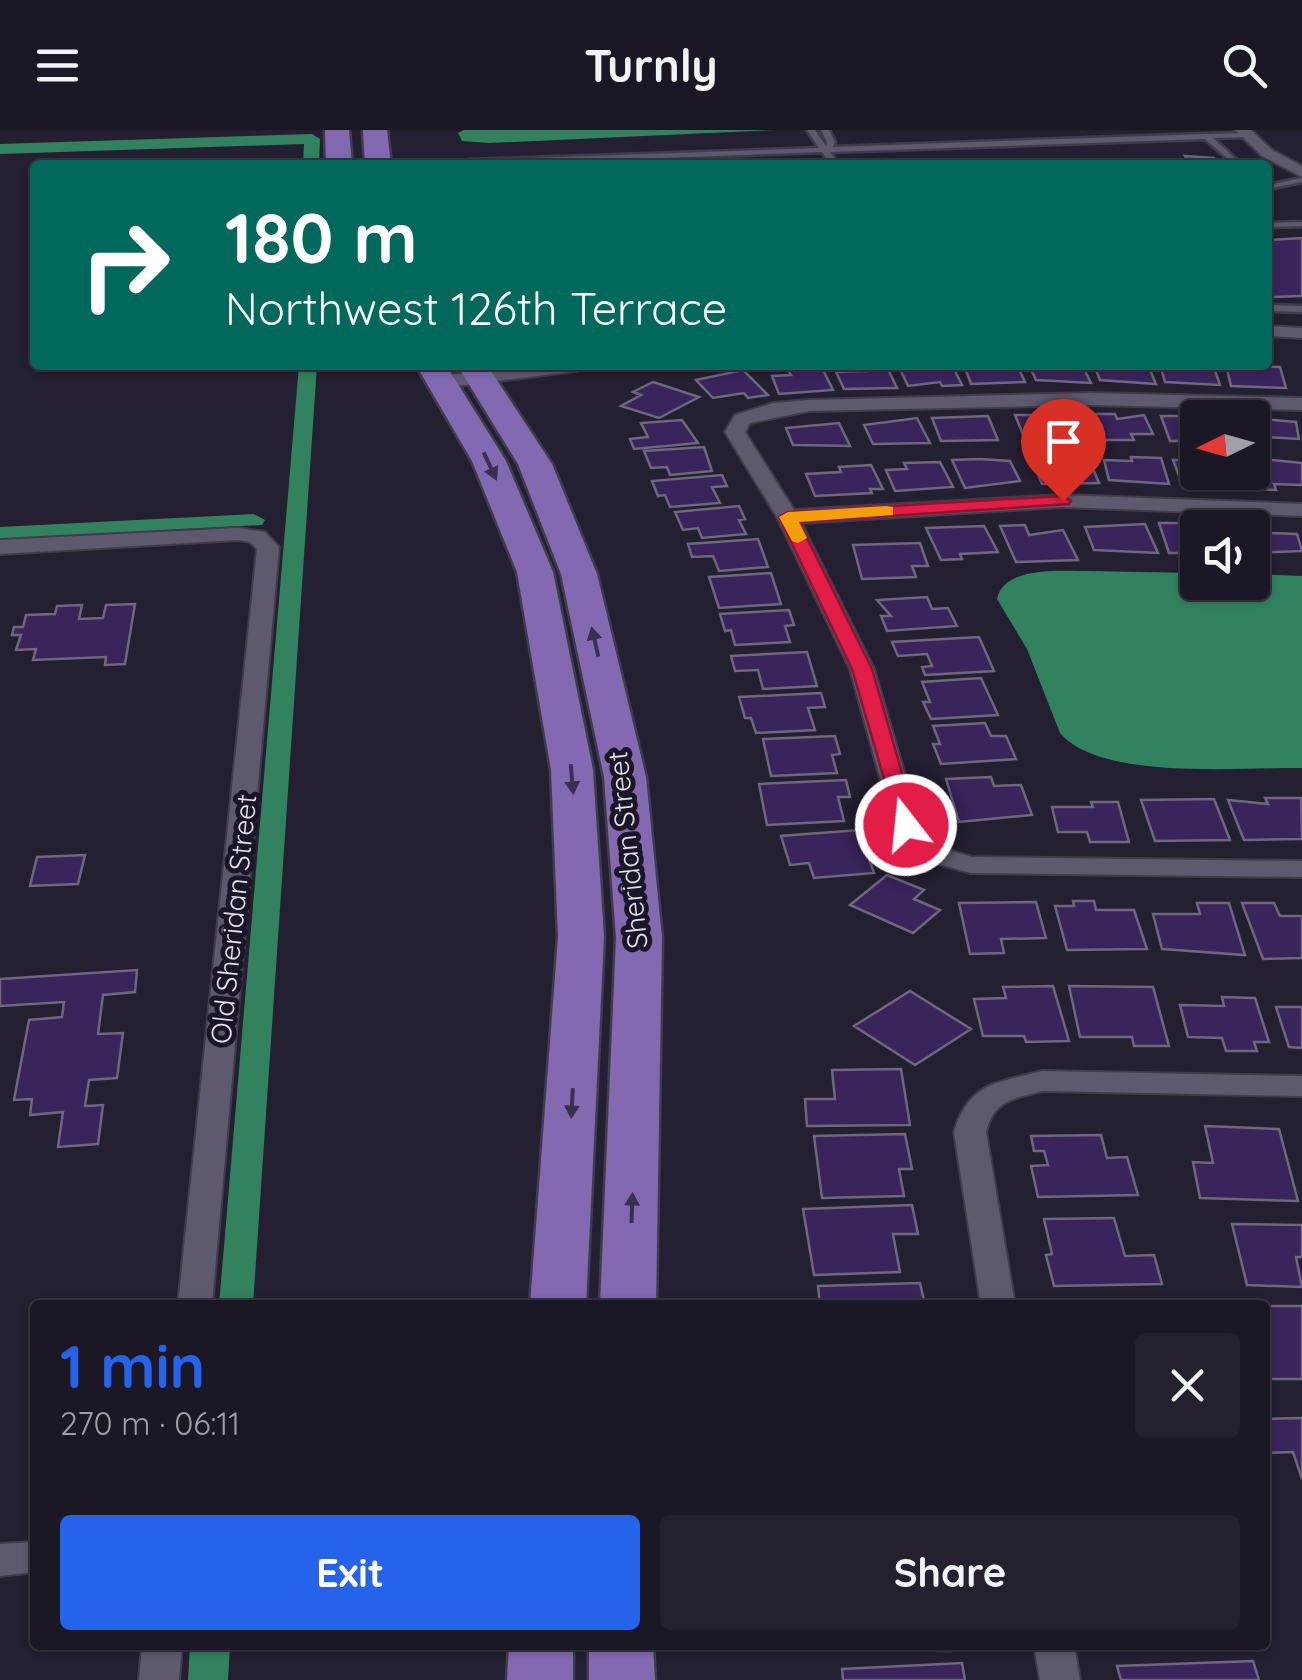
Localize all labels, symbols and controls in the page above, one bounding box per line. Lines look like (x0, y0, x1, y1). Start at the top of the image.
text: Turnly (584, 37, 718, 93)
icon: menu (30, 38, 85, 93)
icon: search (1217, 38, 1272, 93)
text: 180 m (225, 193, 418, 281)
icon: right (60, 200, 190, 330)
text: Northwest 126th Terrace (225, 280, 727, 336)
pin (1021, 399, 1106, 502)
north arrow (1180, 400, 1270, 490)
map controls (1180, 400, 1270, 600)
icon: arrive (1036, 414, 1091, 469)
one-way arrow (482, 452, 499, 481)
button: sound (1180, 510, 1270, 600)
one-way arrow (587, 626, 602, 657)
street label: Sheridan Street (599, 749, 655, 951)
one-way arrow (565, 764, 581, 795)
position arrow (854, 773, 958, 877)
street label: Old Sheridan Street (202, 792, 264, 1046)
one-way arrow (564, 1088, 580, 1120)
one-way arrow (625, 1191, 641, 1223)
text: 1 min (60, 1328, 205, 1403)
button: close (1135, 1333, 1240, 1438)
text: 270 m · 06:11 (60, 1403, 240, 1443)
button: Exit (60, 1515, 640, 1630)
button: Share (660, 1515, 1240, 1630)

